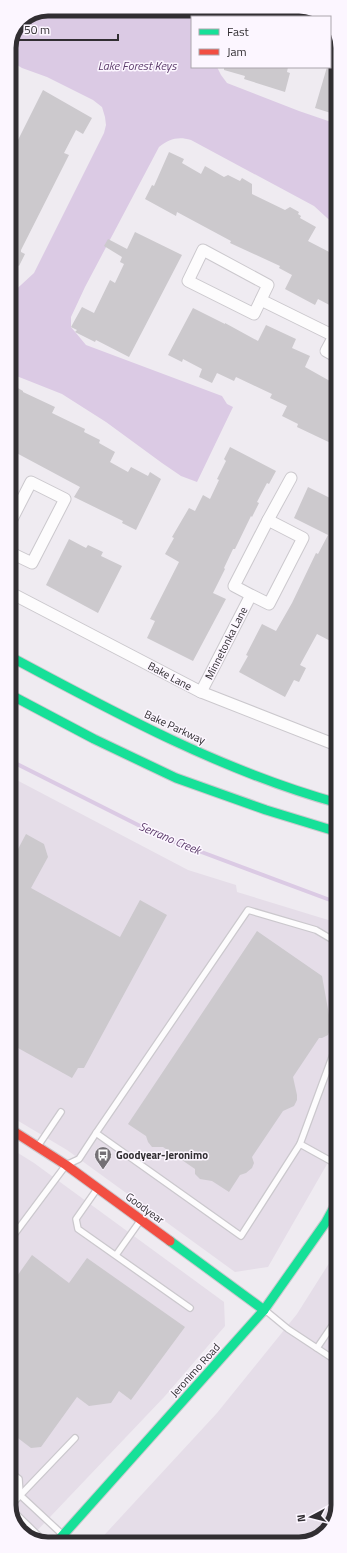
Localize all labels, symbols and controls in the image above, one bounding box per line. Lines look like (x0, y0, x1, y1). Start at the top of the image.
scale bar (18, 16, 118, 42)
legend (191, 16, 331, 68)
text: 50 m (24, 20, 50, 39)
text: Fast (227, 22, 250, 41)
text: Jam (227, 42, 247, 61)
water label: Lake Forest Keys (98, 56, 177, 75)
street label: Minnetonka Lane (201, 603, 251, 682)
street label: Bake Lane (145, 658, 195, 694)
street label: Bake Parkway (142, 706, 209, 748)
water label: Serrano Creek (136, 816, 205, 860)
bus stop icon: Goodyear-Jeronimo (93, 1145, 113, 1170)
place label: Goodyear-Jeronimo (116, 1147, 208, 1163)
street label: Goodyear (122, 1189, 168, 1228)
street label: Jeronimo Road (166, 1339, 224, 1401)
north arrow (291, 1497, 331, 1537)
text: N (293, 1513, 309, 1523)

